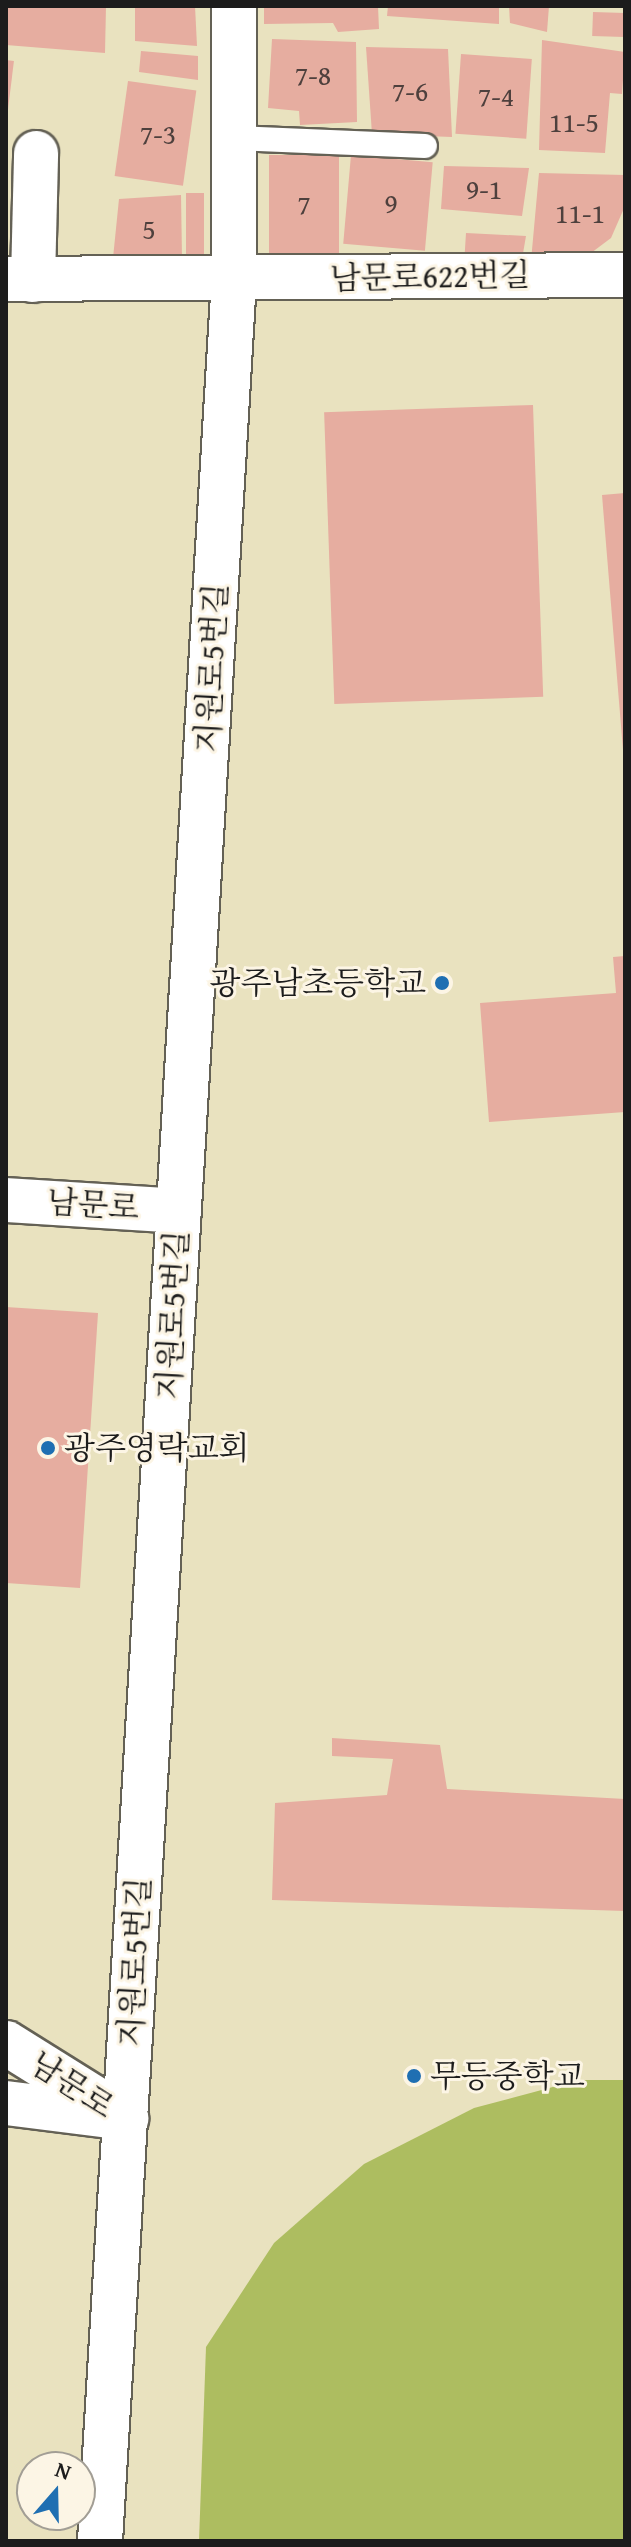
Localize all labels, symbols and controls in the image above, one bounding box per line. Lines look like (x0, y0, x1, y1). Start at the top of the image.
house number: 7-8 (295, 58, 331, 92)
house number: 7-6 (392, 74, 428, 108)
house number: 7-4 (478, 79, 514, 113)
house number: 11-5 (549, 105, 599, 139)
house number: 7-3 (140, 117, 176, 151)
house number: 9-1 (466, 172, 502, 206)
house number: 9 (384, 186, 398, 220)
house number: 7 (297, 187, 311, 221)
house number: 11-1 (555, 196, 605, 230)
house number: 5 (142, 212, 156, 246)
street label: 남문로622번길 (329, 256, 531, 298)
street label: 지원로5번길 (188, 582, 236, 754)
place label: 광주남초등학교 (210, 964, 426, 1002)
marker: 광주남초등학교 (433, 974, 451, 992)
street label: 남문로 (45, 1183, 141, 1227)
street label: 지원로5번길 (149, 1229, 197, 1401)
place label: 광주영락교회 (64, 1429, 249, 1467)
marker: 광주영락교회 (39, 1439, 57, 1457)
street label: 지원로5번길 (111, 1876, 159, 2048)
street label: 남문로 (23, 2044, 121, 2126)
place label: 무등중학교 (430, 2057, 585, 2095)
marker: 무등중학교 (405, 2067, 423, 2085)
north arrow (16, 2451, 96, 2531)
text: N (51, 2453, 76, 2488)

